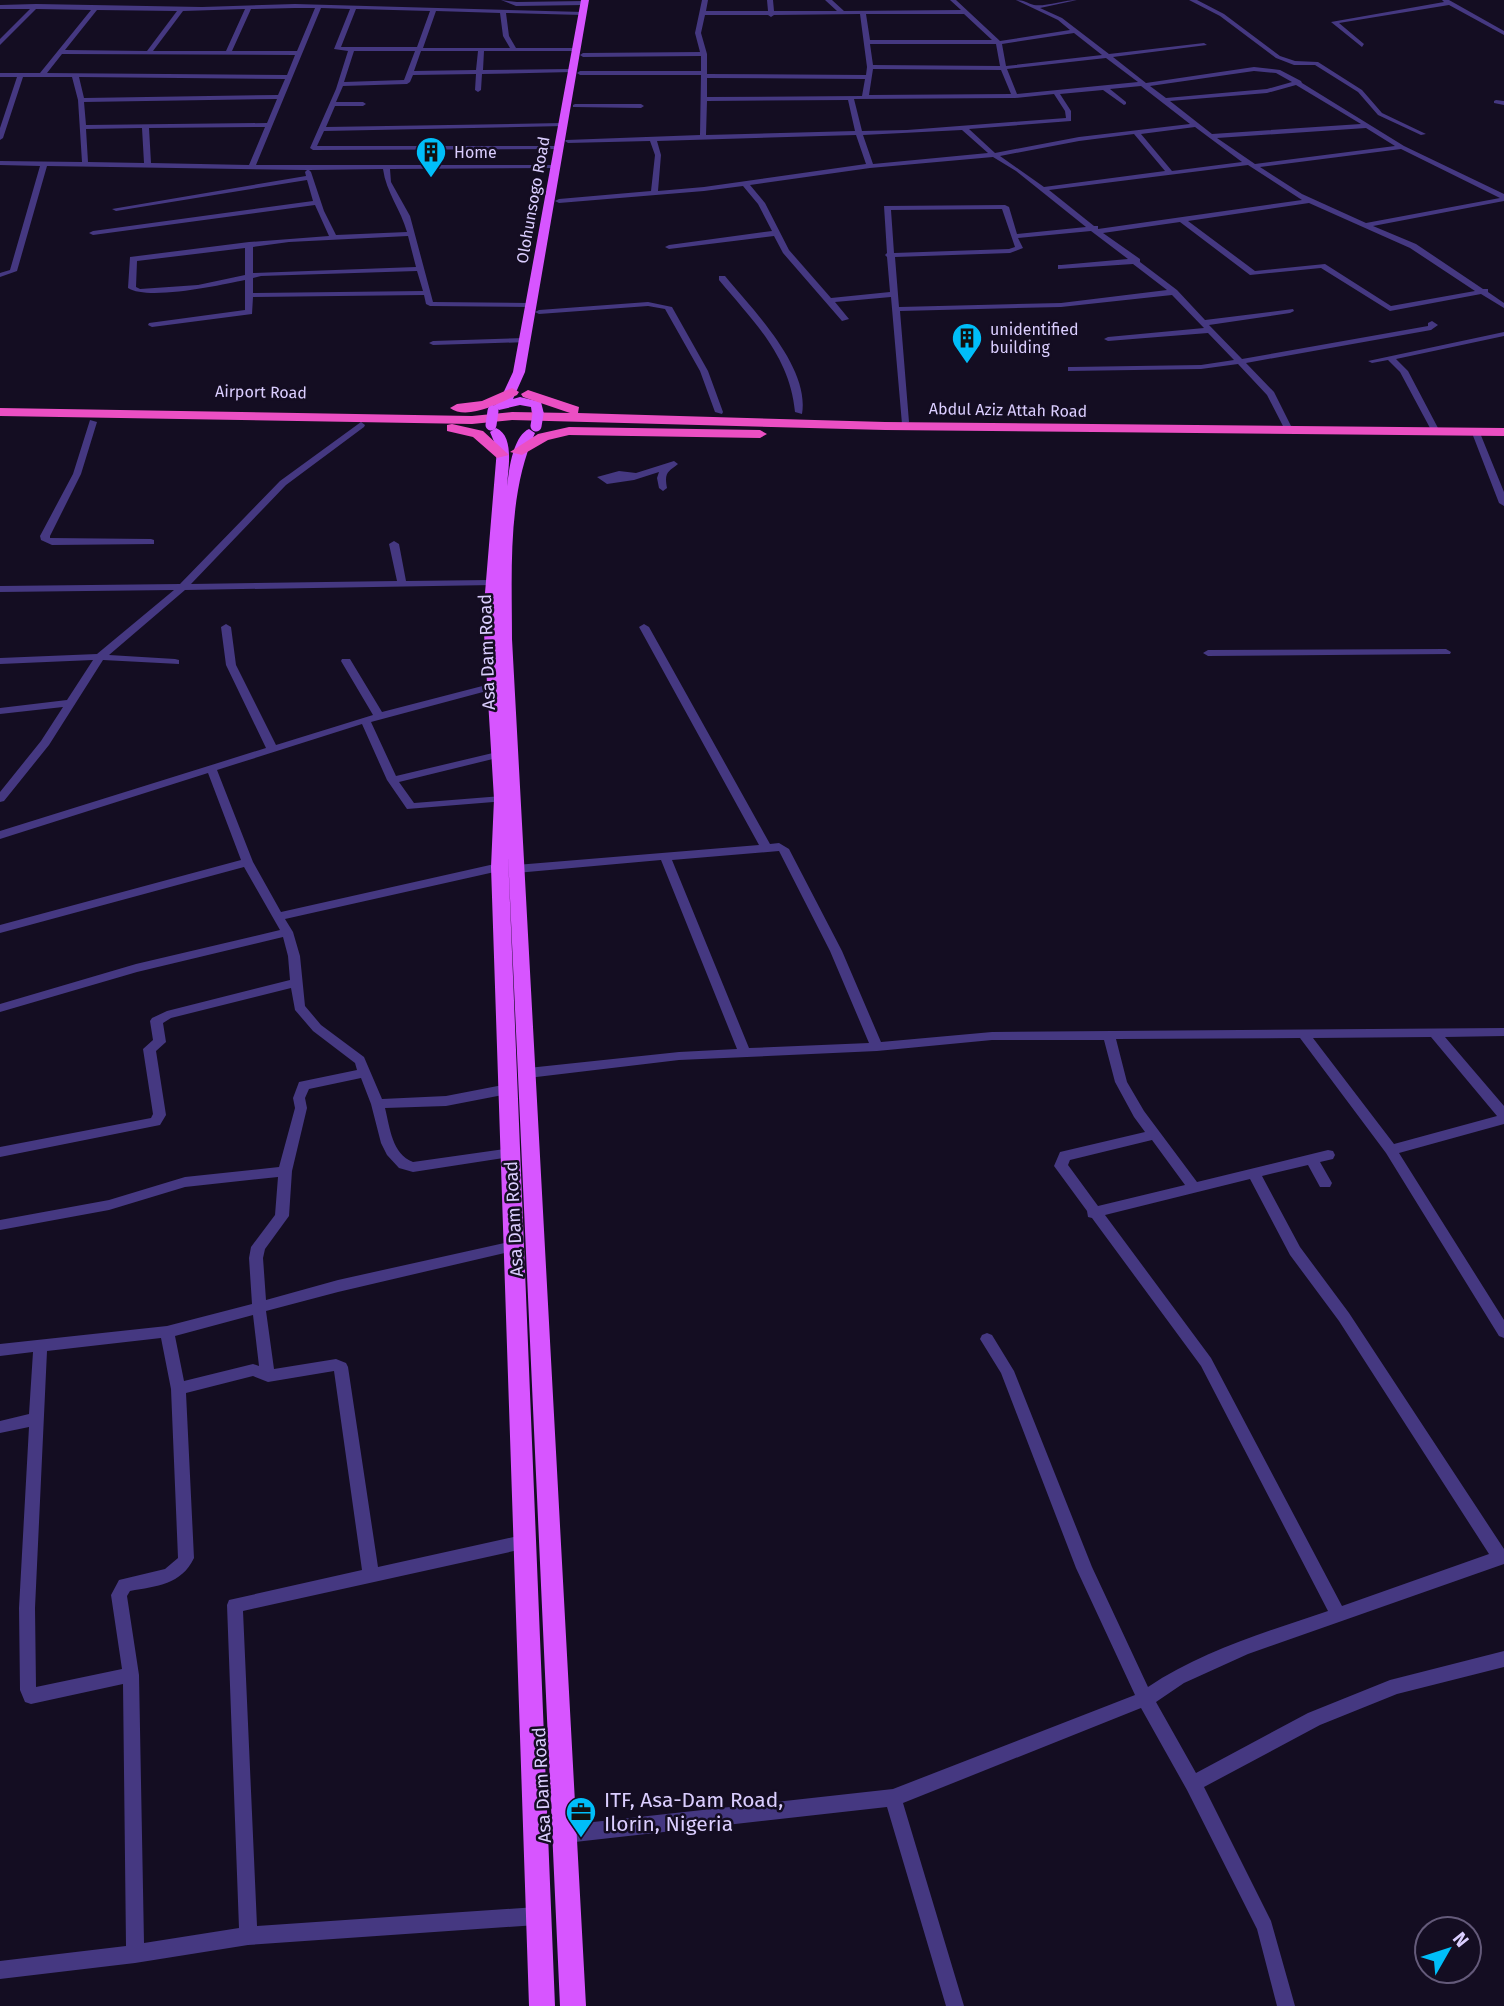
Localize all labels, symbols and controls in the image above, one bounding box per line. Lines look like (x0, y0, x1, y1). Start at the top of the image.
building icon: Home (414, 135, 448, 179)
street label: Olohunsogo Road (512, 135, 554, 265)
place label: Home (454, 143, 497, 162)
place label: unidentified building (990, 320, 1079, 357)
building icon: unidentified building (950, 321, 984, 365)
street label: Airport Road (215, 382, 307, 402)
street label: Abdul Aziz Attah Road (929, 399, 1087, 421)
street label: Asa Dam Road (474, 594, 500, 710)
street label: Asa Dam Road (500, 1160, 528, 1278)
street label: Asa Dam Road (528, 1726, 556, 1844)
place label: ITF, Asa-Dam Road, Ilorin, Nigeria (604, 1787, 783, 1837)
office icon: ITF, Asa-Dam Road, Ilorin, Nigeria (564, 1795, 598, 1839)
north arrow (1413, 1915, 1483, 1985)
text: N (1448, 1927, 1474, 1952)

